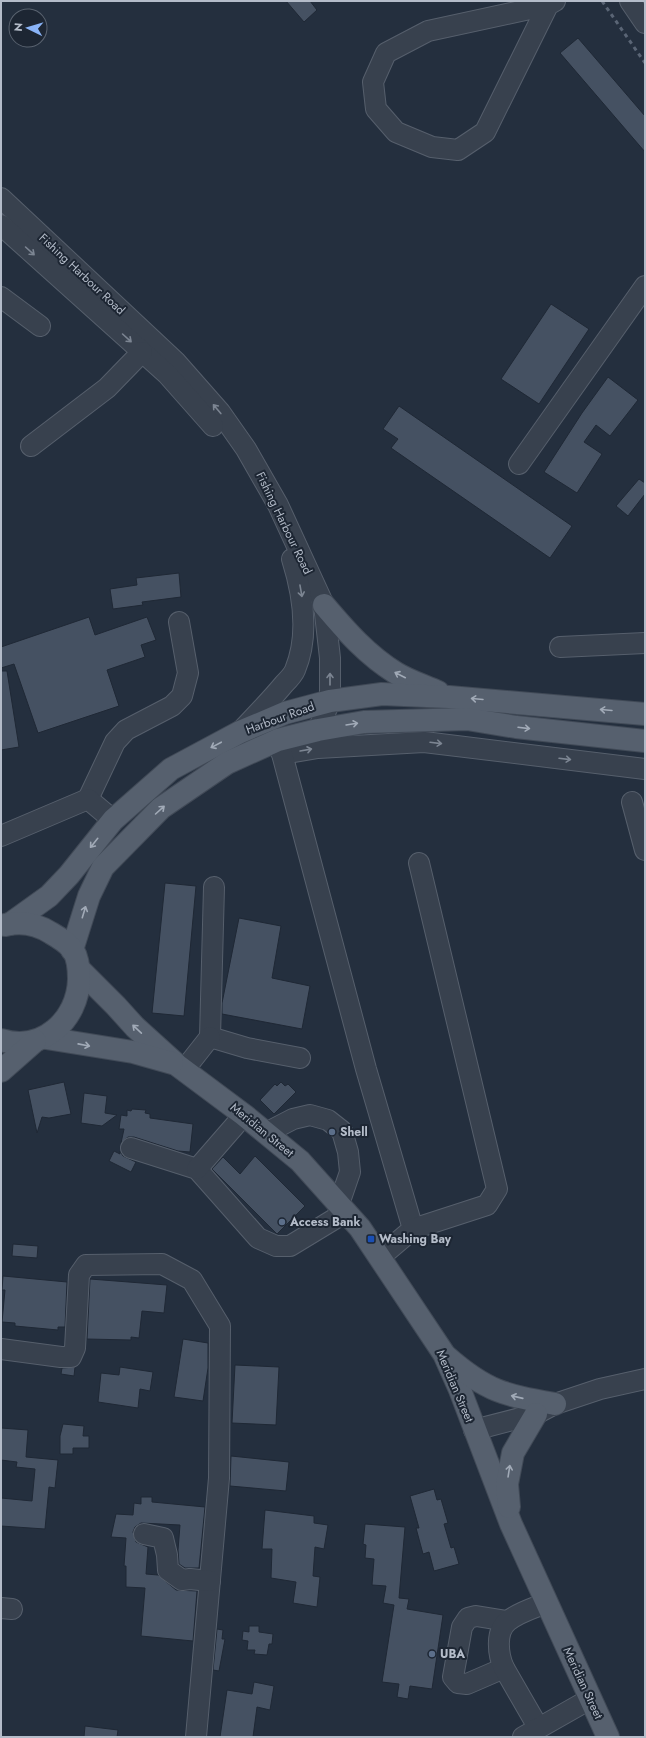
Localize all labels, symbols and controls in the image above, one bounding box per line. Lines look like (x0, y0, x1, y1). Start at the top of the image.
north arrow (8, 8, 48, 48)
text: N (10, 22, 26, 32)
street label: Fishing Harbour Road (35, 229, 129, 319)
one-way arrow (25, 247, 35, 256)
one-way arrow (122, 334, 132, 343)
one-way arrow (213, 404, 222, 415)
street label: Fishing Harbour Road (251, 469, 317, 577)
one-way arrow (297, 584, 305, 597)
one-way arrow (395, 671, 407, 678)
one-way arrow (326, 673, 334, 686)
one-way arrow (471, 696, 484, 703)
street label: Harbour Road (243, 697, 317, 739)
one-way arrow (600, 707, 613, 714)
one-way arrow (346, 720, 359, 728)
one-way arrow (517, 724, 530, 732)
one-way arrow (429, 739, 442, 747)
one-way arrow (210, 742, 222, 749)
one-way arrow (299, 746, 312, 754)
one-way arrow (558, 755, 571, 763)
one-way arrow (155, 805, 165, 814)
one-way arrow (90, 838, 99, 848)
one-way arrow (81, 906, 88, 919)
one-way arrow (132, 1025, 143, 1034)
one-way arrow (77, 1041, 90, 1049)
street label: Meridian Street (226, 1099, 298, 1161)
place label: Shell (340, 1123, 368, 1141)
marker: Shell (327, 1127, 337, 1137)
place label: Access Bank (289, 1213, 360, 1231)
marker: Access Bank (277, 1217, 287, 1227)
place label: Washing Bay (379, 1230, 452, 1248)
marker: Washing Bay (366, 1234, 376, 1244)
street label: Meridian Street (432, 1347, 478, 1425)
one-way arrow (511, 1392, 524, 1400)
one-way arrow (506, 1465, 514, 1478)
street label: Meridian Street (558, 1644, 608, 1722)
place label: UBA (440, 1645, 465, 1663)
marker: UBA (427, 1649, 437, 1659)

